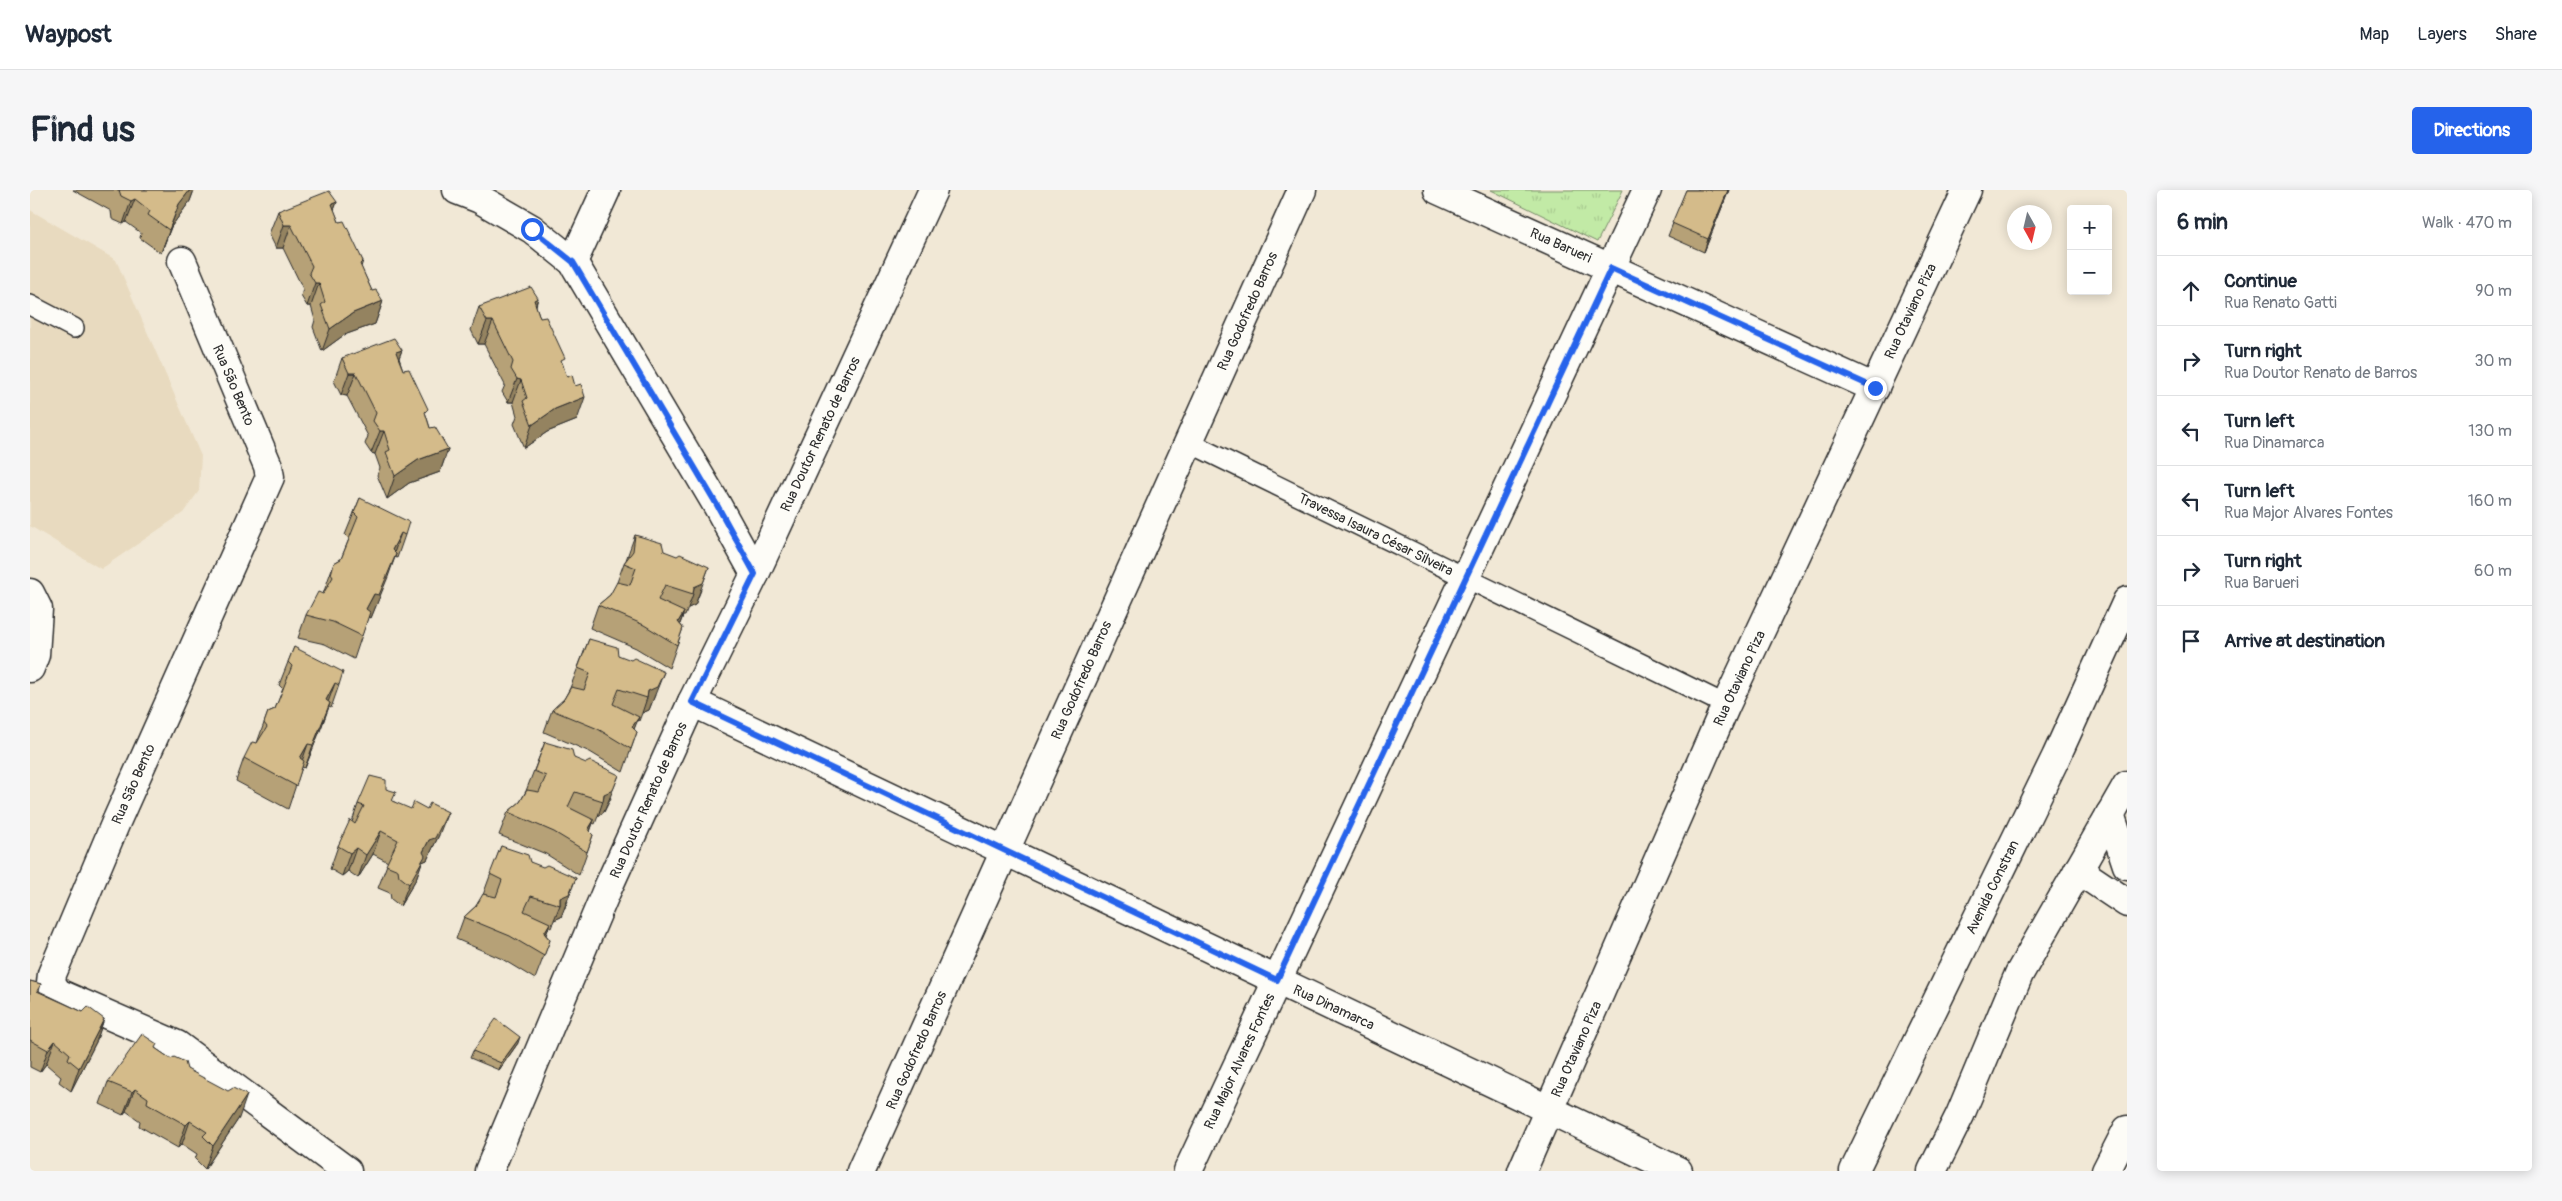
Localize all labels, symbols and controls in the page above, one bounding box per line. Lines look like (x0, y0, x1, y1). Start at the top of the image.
text: Waypost (25, 20, 112, 49)
text: Map (2360, 23, 2389, 46)
text: Layers (2417, 23, 2467, 46)
text: Share (2495, 23, 2537, 46)
button: Directions (2412, 107, 2532, 154)
text: Find us (30, 108, 135, 152)
north arrow (2007, 205, 2052, 250)
map controls (2067, 205, 2112, 295)
button: + (2067, 205, 2112, 250)
text: 6 min (2177, 209, 2228, 236)
text: Walk · 470 m (2422, 213, 2512, 233)
route start (521, 218, 544, 241)
street label: Rua Barueri (1527, 224, 1595, 267)
street label: Rua Godofredo Barros (1214, 249, 1282, 373)
button: − (2067, 250, 2112, 295)
street label: Rua Otaviano Piza (1881, 261, 1940, 362)
text: Continue (2224, 269, 2297, 293)
icon: ahead (2177, 277, 2205, 305)
text: 90 m (2475, 281, 2512, 301)
text: Rua Renato Gatti (2224, 293, 2337, 313)
text: Turn right (2224, 339, 2302, 363)
street label: Rua São Bento (209, 342, 258, 429)
icon: right (2177, 347, 2205, 375)
text: 30 m (2474, 351, 2512, 371)
street label: Rua Doutor Renato de Barros (777, 353, 864, 514)
text: Rua Doutor Renato de Barros (2224, 363, 2417, 383)
route end (1864, 377, 1887, 400)
text: Turn left (2224, 409, 2294, 433)
icon: left (2177, 417, 2205, 445)
text: 130 m (2468, 421, 2512, 441)
text: Rua Dinamarca (2224, 433, 2324, 453)
text: Turn left (2224, 479, 2294, 503)
icon: left (2177, 487, 2205, 515)
street label: Travessa Isaura César Silveira (1296, 489, 1456, 579)
text: 160 m (2468, 491, 2512, 511)
text: Rua Major Alvares Fontes (2224, 503, 2393, 523)
text: Turn right (2224, 549, 2302, 573)
icon: right (2177, 557, 2205, 585)
text: 60 m (2474, 561, 2512, 581)
text: Rua Barueri (2224, 573, 2299, 593)
street label: Rua Godofredo Barros (1048, 618, 1116, 742)
icon: arrive (2177, 627, 2205, 655)
street label: Rua Otaviano Piza (1710, 628, 1769, 729)
text: Arrive at destination (2224, 629, 2385, 653)
street label: Rua Doutor Renato de Barros (606, 719, 691, 881)
street label: Rua São Bento (108, 741, 159, 827)
street label: Avenida Constran (1962, 837, 2023, 937)
street label: Rua Dinamarca (1290, 981, 1377, 1034)
street label: Rua Godofredo Barros (883, 988, 951, 1112)
street label: Rua Major Alvares Fontes (1200, 990, 1279, 1132)
street label: Rua Otaviano Piza (1548, 999, 1605, 1100)

